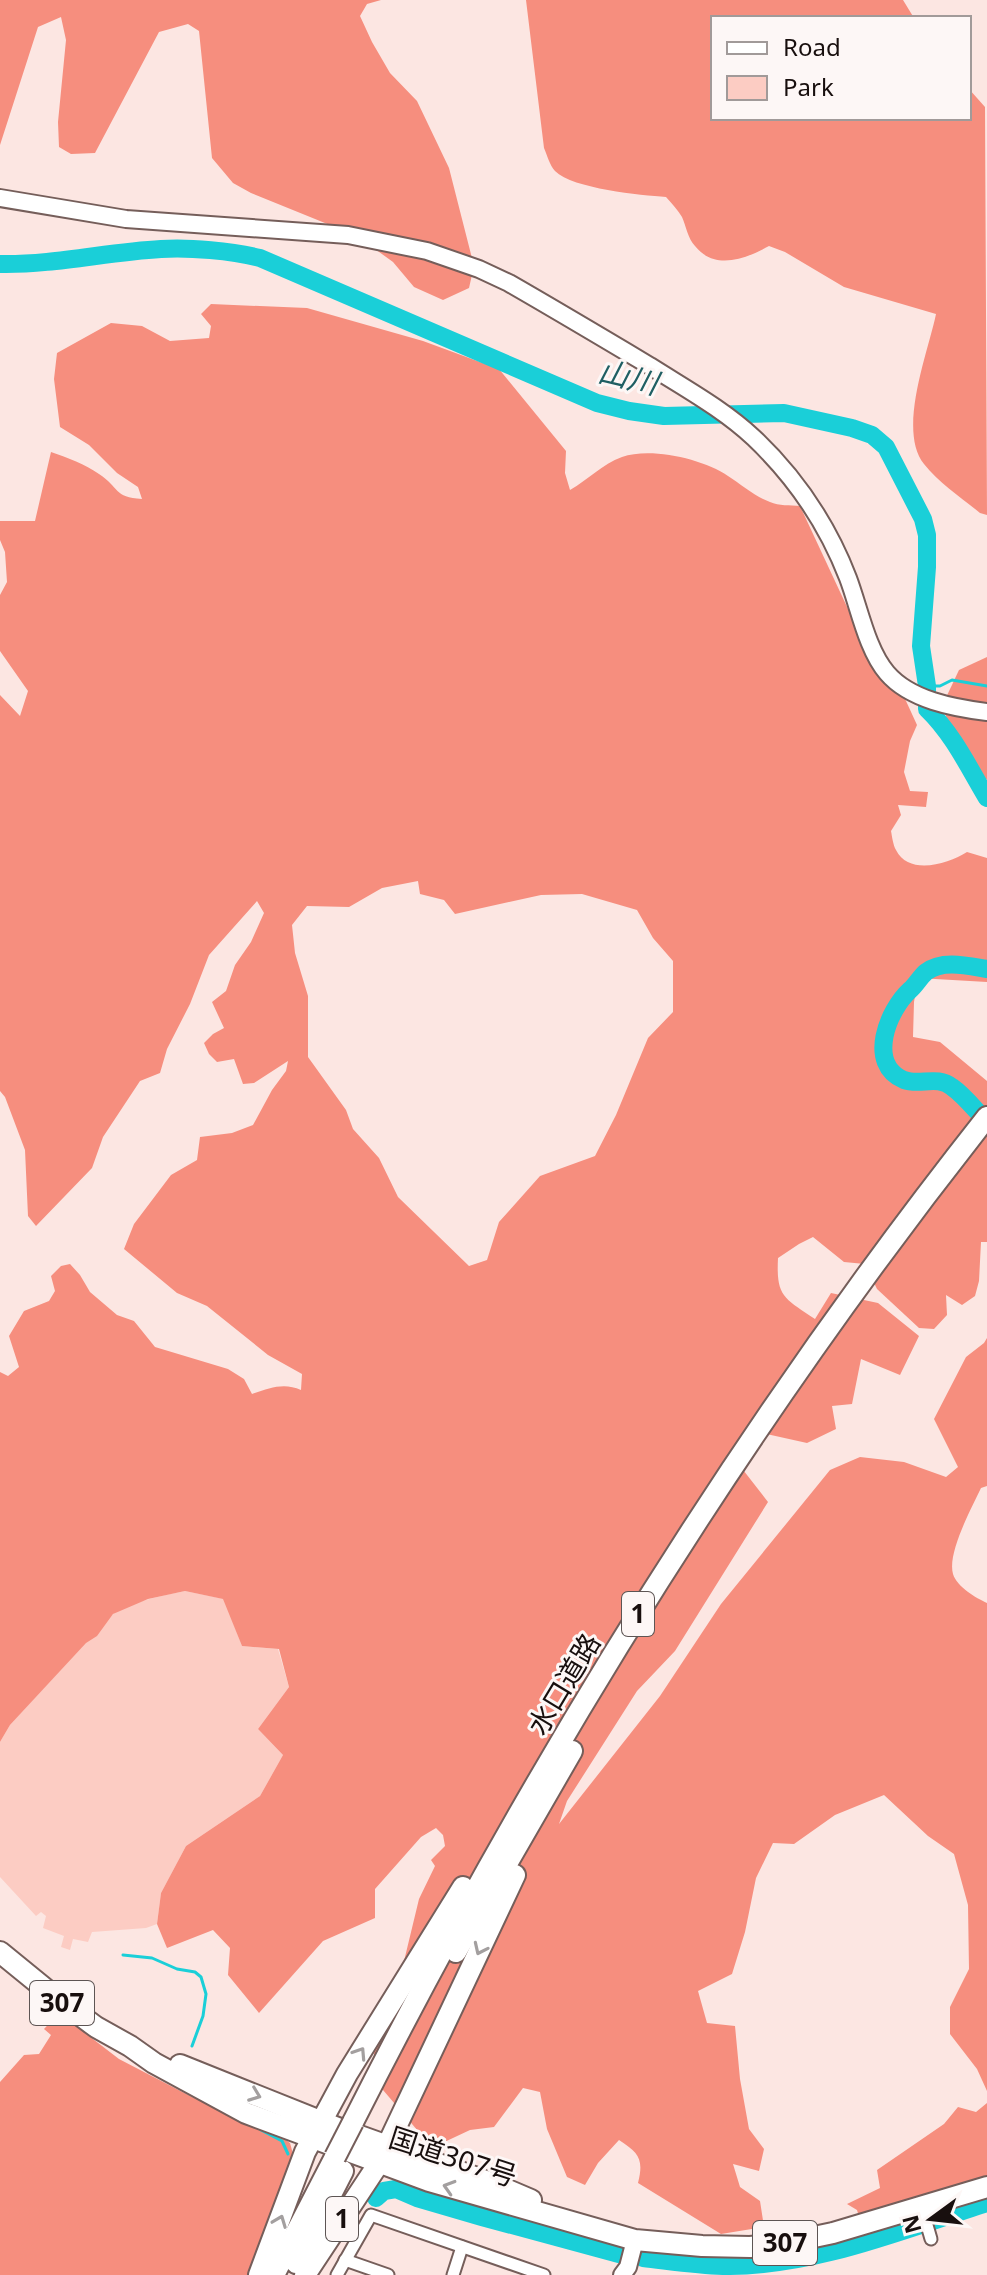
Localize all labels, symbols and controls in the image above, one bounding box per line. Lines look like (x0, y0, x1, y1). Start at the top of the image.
legend (711, 16, 971, 120)
text: Road (783, 30, 841, 63)
text: Park (783, 70, 834, 103)
water label: 山川 (594, 350, 665, 404)
road number: 1 (622, 1592, 654, 1636)
street label: 水口道路 (518, 1626, 608, 1741)
one-way arrow (474, 1940, 490, 1955)
road number: 307 (30, 1981, 94, 2025)
one-way arrow (350, 2047, 365, 2062)
one-way arrow (247, 2085, 261, 2102)
street label: 国道307号 (385, 2118, 522, 2195)
north arrow (891, 2179, 971, 2259)
one-way arrow (443, 2180, 456, 2196)
road number: 1 (326, 2197, 358, 2241)
text: N (894, 2212, 928, 2237)
one-way arrow (270, 2215, 287, 2229)
road number: 307 (753, 2221, 817, 2265)

